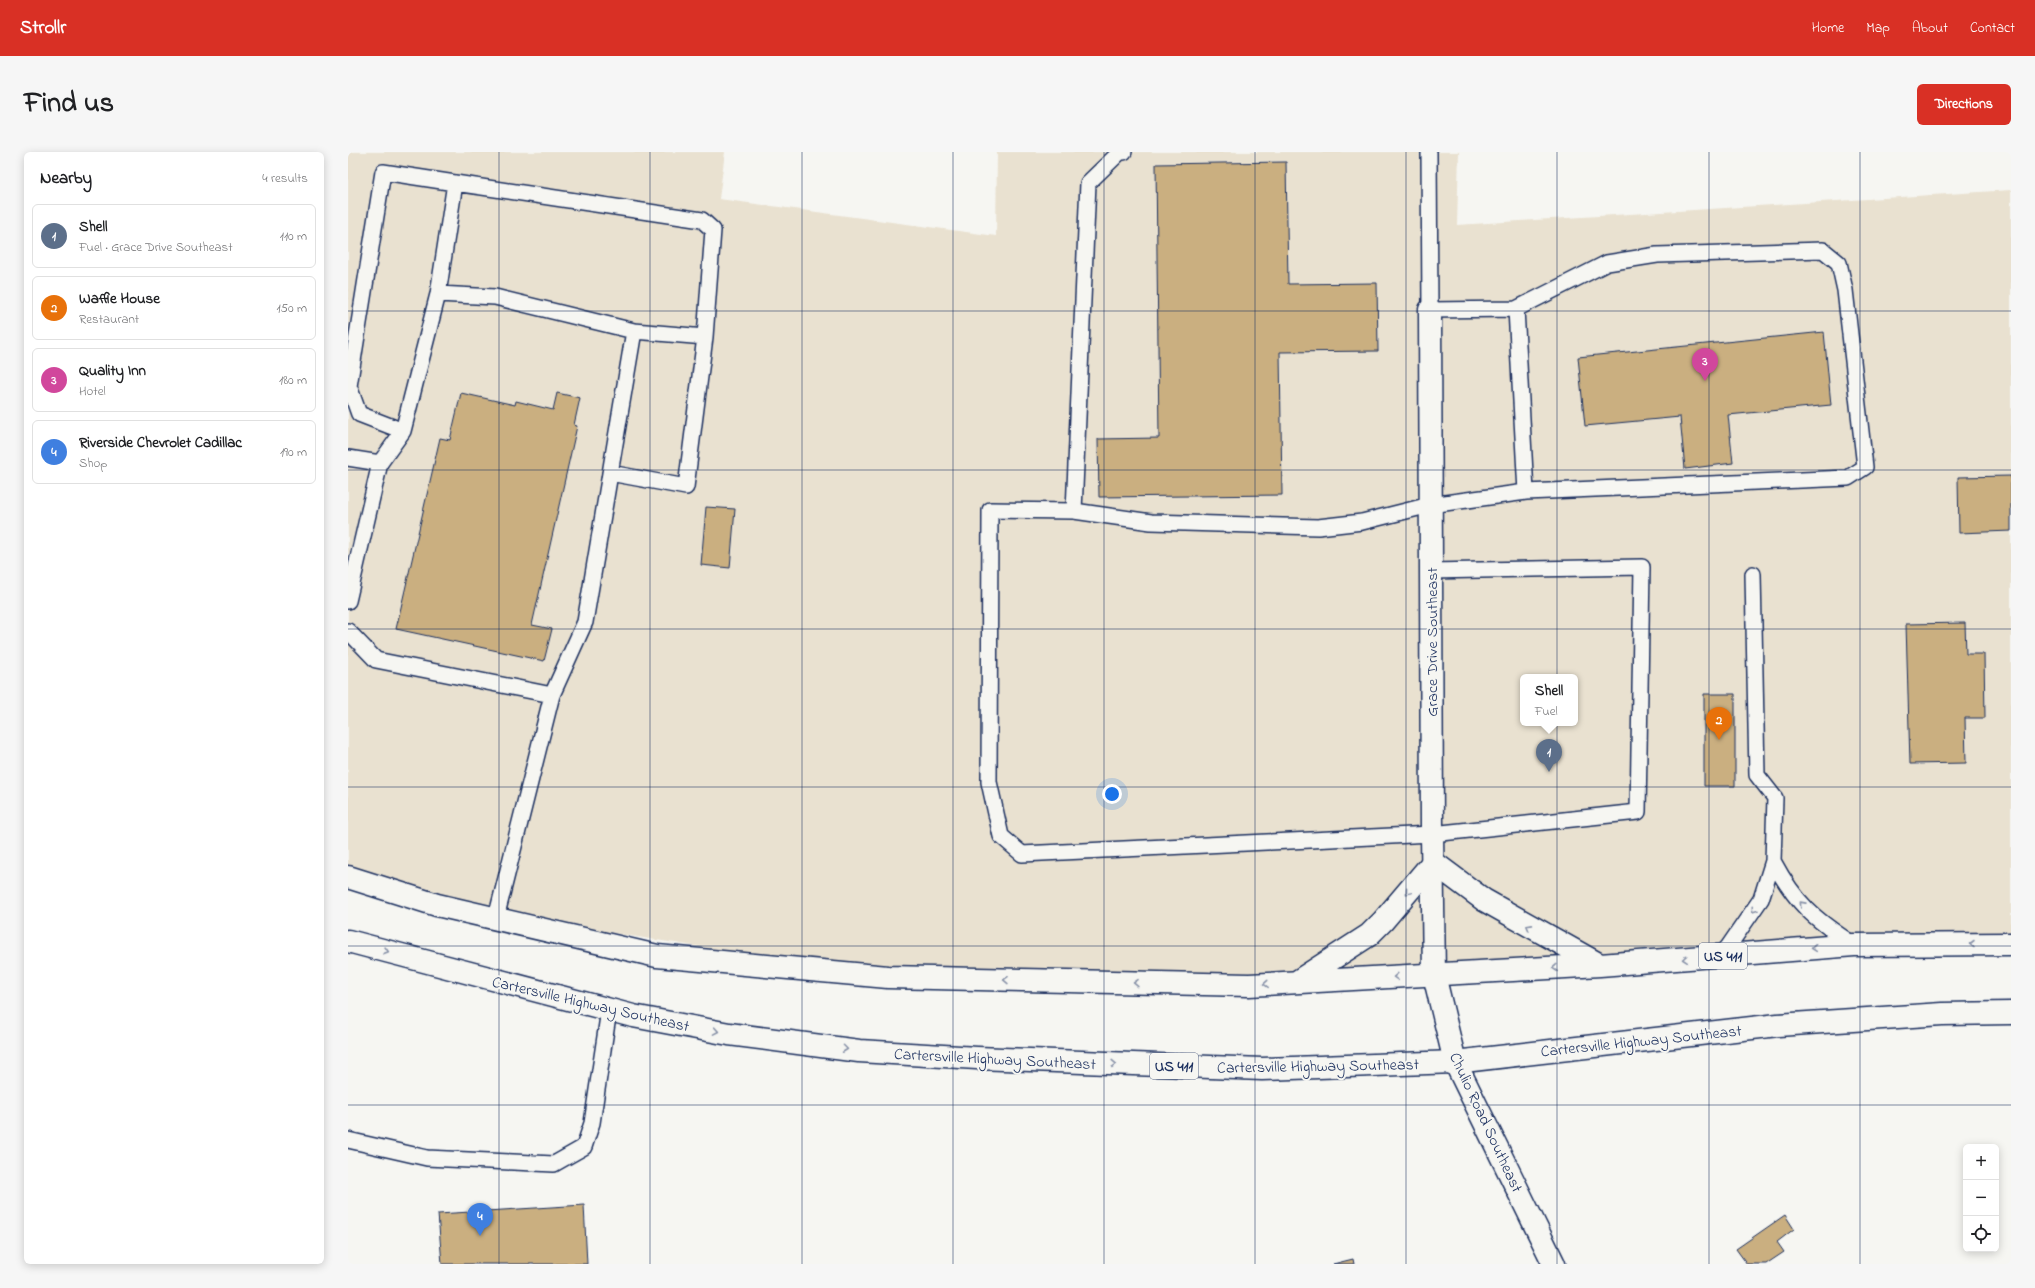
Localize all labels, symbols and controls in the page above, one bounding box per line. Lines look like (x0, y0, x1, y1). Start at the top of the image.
text: Strollr (20, 15, 66, 42)
text: Home (1812, 18, 1844, 39)
text: Map (1866, 18, 1890, 39)
text: About (1912, 18, 1948, 39)
text: Contact (1970, 18, 2015, 39)
text: Find us (24, 84, 114, 125)
button: Directions (1917, 84, 2011, 125)
text: Nearby (40, 166, 92, 191)
text: 4 results (262, 169, 308, 188)
text: Shell (79, 216, 108, 238)
text: 1 (52, 227, 56, 246)
text: 110 m (280, 227, 307, 246)
text: Fuel · Grace Drive Southeast (79, 238, 233, 257)
text: Waffle House (79, 288, 160, 310)
text: 2 (51, 299, 57, 318)
text: 150 m (276, 299, 307, 318)
text: Restaurant (79, 310, 139, 329)
pin: 3 (1692, 348, 1718, 381)
text: Quality Inn (79, 360, 146, 382)
text: 3 (51, 371, 57, 390)
text: 180 m (279, 371, 307, 390)
text: Hotel (79, 382, 106, 401)
text: Riverside Chevrolet Cadillac (79, 432, 242, 454)
text: 4 (51, 443, 57, 462)
text: 190 m (280, 443, 307, 462)
text: Shop (79, 454, 107, 473)
street label: Grace Drive Southeast (1421, 567, 1445, 717)
popup (1520, 674, 1578, 726)
text: Shell (1535, 680, 1563, 702)
text: Fuel (1535, 702, 1558, 721)
pin: 2 (1706, 707, 1732, 740)
pin: 1 (1536, 739, 1562, 772)
your location (1102, 784, 1122, 804)
one-way arrow (1406, 887, 1413, 894)
one-way arrow (1799, 901, 1806, 909)
one-way arrow (1751, 906, 1759, 913)
one-way arrow (1526, 924, 1533, 931)
one-way arrow (1969, 940, 1975, 948)
road number: US 411 (1699, 943, 1747, 969)
one-way arrow (1811, 944, 1817, 953)
one-way arrow (382, 946, 389, 955)
one-way arrow (1682, 954, 1688, 963)
one-way arrow (1552, 964, 1558, 972)
street label: Cartersville Highway Southeast (489, 971, 692, 1039)
one-way arrow (1393, 972, 1399, 981)
one-way arrow (1003, 976, 1009, 984)
one-way arrow (1133, 979, 1139, 987)
one-way arrow (1263, 980, 1269, 989)
street label: Cartersville Highway Southeast (1540, 1019, 1744, 1064)
one-way arrow (713, 1027, 719, 1035)
street label: Cartersville Highway Southeast (893, 1043, 1097, 1077)
one-way arrow (842, 1044, 848, 1053)
street label: Chulio Road Southeast (1442, 1049, 1528, 1197)
road number: US 411 (1150, 1053, 1198, 1079)
street label: Cartersville Highway Southeast (1217, 1053, 1420, 1081)
one-way arrow (1111, 1059, 1117, 1068)
map controls (1963, 1144, 1999, 1252)
button: + (1963, 1144, 1999, 1180)
button: − (1963, 1180, 1999, 1216)
pin: 4 (467, 1203, 493, 1236)
button: locate (1963, 1216, 1999, 1252)

